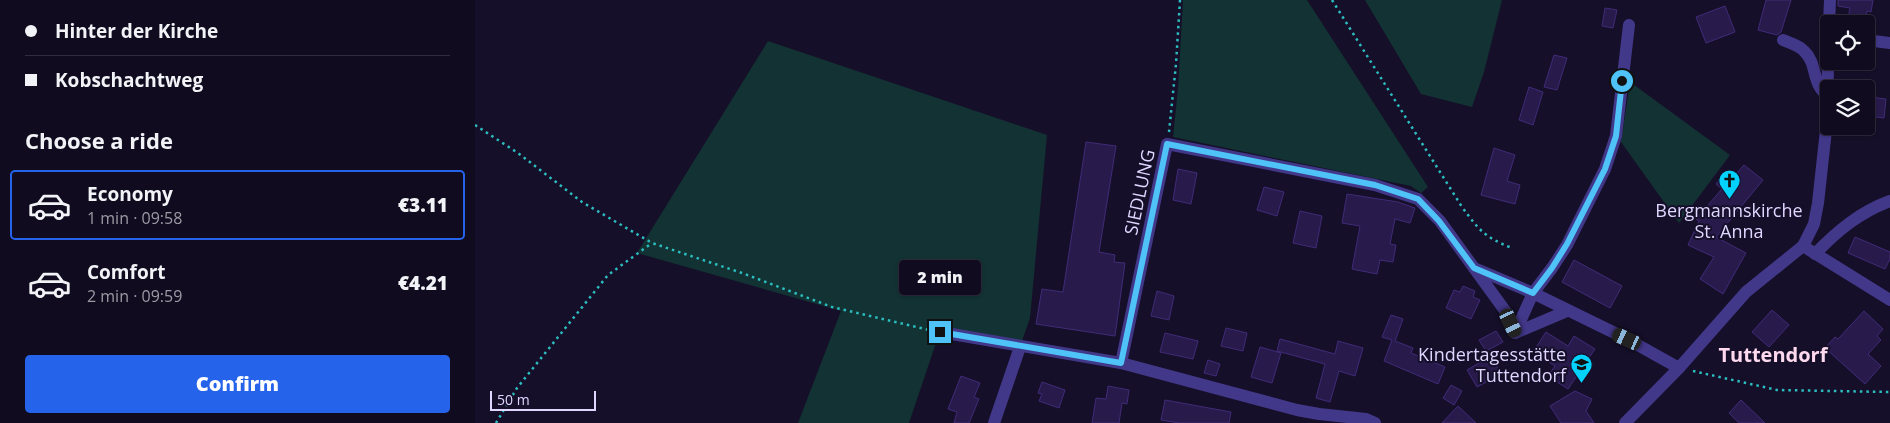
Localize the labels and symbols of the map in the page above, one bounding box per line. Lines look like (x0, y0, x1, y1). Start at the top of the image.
route start (1611, 70, 1633, 92)
street label: SIEDLUNG (1118, 147, 1160, 237)
church icon: Bergmannskirche St. Anna (1717, 168, 1741, 199)
place label: Bergmannskirche St. Anna (1655, 198, 1803, 243)
callout: 2 min (899, 260, 981, 294)
car (1497, 306, 1524, 340)
route end (929, 321, 951, 343)
car (1610, 326, 1643, 352)
district label: Tuttendorf (1719, 341, 1829, 368)
place label: Kindertagesstätte Tuttendorf (1418, 342, 1567, 387)
school or university icon: Kindertagesstätte Tuttendorf (1570, 352, 1594, 383)
scale bar (490, 388, 596, 411)

